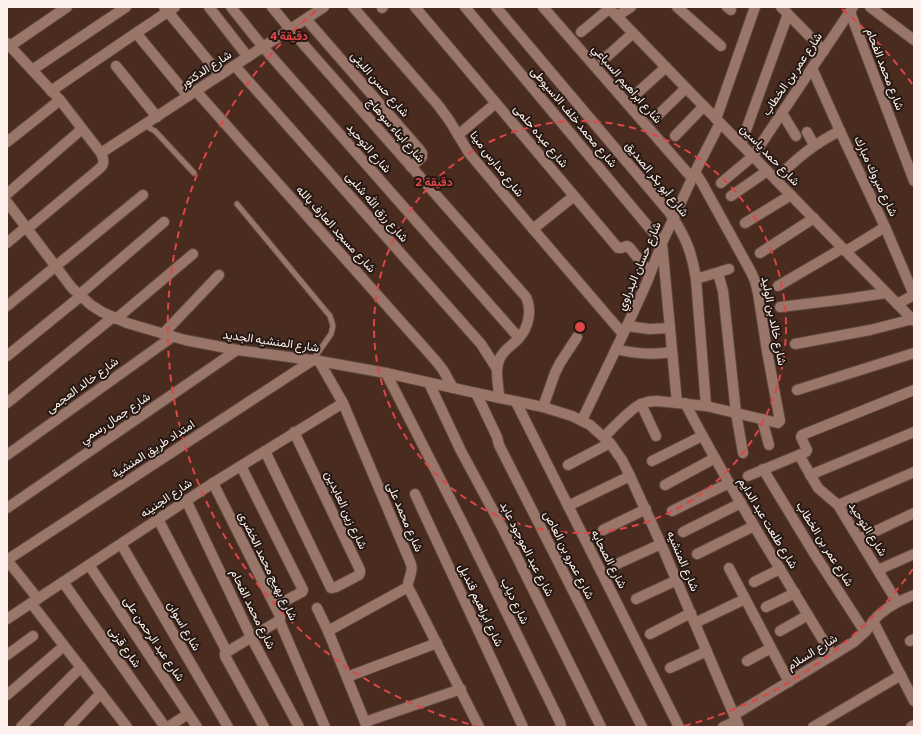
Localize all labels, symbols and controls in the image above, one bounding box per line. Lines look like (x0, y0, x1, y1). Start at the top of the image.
street label: شارع محمد الفحام (861, 25, 908, 113)
text: 4 دقيقة (270, 28, 308, 43)
street label: شارع عمر بن الخطاب (758, 29, 827, 119)
street label: شارع ابراهيم السباعي (587, 41, 666, 128)
street label: شارع الدكتور (176, 46, 235, 93)
street label: شارع حسن الليثى (346, 48, 413, 121)
street label: شارع محمد خلف الاسيوطى (526, 63, 621, 171)
street label: شارع ابناء سوهاج (363, 94, 429, 167)
street label: شارع عبده حلمى (509, 101, 572, 172)
street label: شارع التوحيد (342, 120, 395, 177)
street label: شارع حمد ياسين (736, 121, 803, 190)
street label: شارع مدارس مينا (465, 128, 528, 201)
street label: شارع مبروك مبارك (849, 133, 902, 219)
street label: شارع أبو بكر الصديق (621, 138, 692, 221)
street label: شارع رزق الله شلبى (341, 168, 412, 246)
text: 2 دقيقة (415, 174, 453, 189)
street label: شارع مسجد العارف بالله (292, 182, 379, 277)
street label: شارع حسان البدراوي (613, 219, 667, 314)
street label: شارع خالد بن الوليد (757, 275, 790, 367)
centre of rings (573, 320, 587, 334)
street label: شارع المنشيه الجديد (221, 326, 320, 357)
street label: شارع خالد العجمى (43, 353, 122, 418)
street label: شارع جمال رسمي (77, 388, 155, 449)
street label: امتداد طريق المنشية (108, 416, 198, 482)
street label: شارع زين العابدين (320, 468, 371, 552)
street label: شارع طلعت عبد الدايم (733, 474, 802, 572)
street label: شارع الجنينه (137, 475, 196, 522)
street label: شارع محمد على (382, 480, 427, 555)
street label: شارع عبد الموجود عابد (495, 499, 558, 600)
street label: شارع عمر بن الخطاب (792, 499, 858, 590)
street label: شارع التوحيد (844, 499, 891, 560)
street label: شارع عمرو بن العاص (539, 508, 598, 602)
street label: شارع بهيج محمد الخضرى (234, 509, 301, 624)
street label: شارع الصحابه (586, 527, 631, 592)
street label: شارع المنشيه (662, 528, 703, 594)
street label: شارع ابراهيم قنديل (454, 561, 507, 650)
street label: شارع محمد الفحام (226, 566, 279, 652)
street label: شارع دياب (496, 575, 533, 627)
street label: شارع عبد الرحمن على (119, 593, 188, 685)
street label: شارع اسوان (162, 598, 205, 654)
street label: شارع قرنى (104, 623, 145, 671)
street label: شارع السلام (784, 630, 841, 675)

